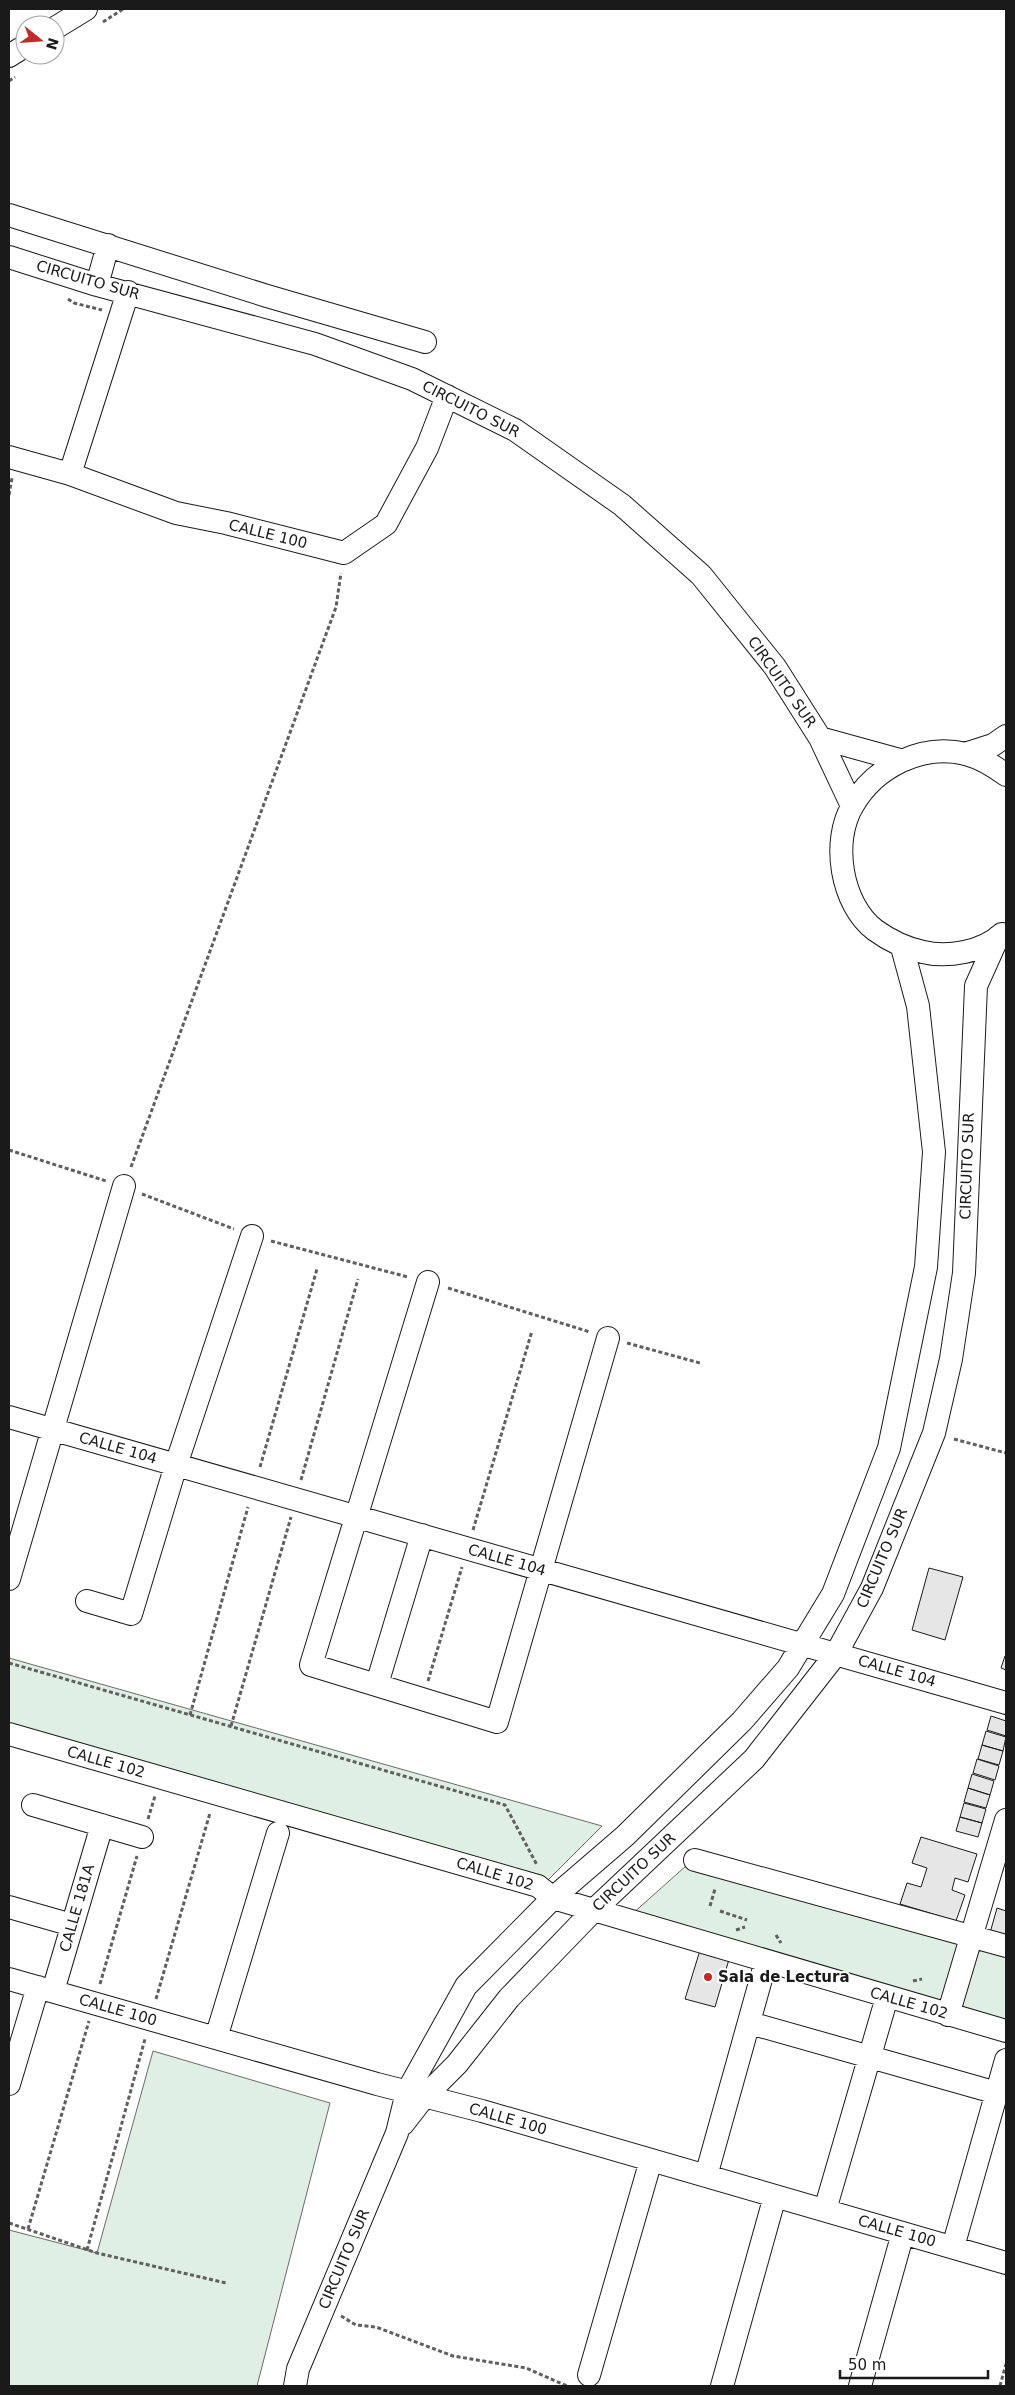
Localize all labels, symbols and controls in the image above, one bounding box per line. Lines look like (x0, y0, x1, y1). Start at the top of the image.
north arrow (15, 15, 65, 65)
text: N (43, 36, 62, 52)
street label: CIRCUITO SUR (34, 257, 142, 303)
street label: CIRCUITO SUR (419, 377, 523, 441)
street label: CALLE 100 (227, 516, 309, 552)
street label: CIRCUITO SUR (744, 633, 820, 731)
street label: CIRCUITO SUR (956, 1112, 978, 1220)
street label: CALLE 104 (77, 1428, 159, 1468)
street label: CIRCUITO SUR (853, 1505, 911, 1611)
street label: CALLE 104 (466, 1540, 548, 1580)
street label: CALLE 104 (856, 1651, 938, 1691)
street label: CALLE 102 (65, 1742, 147, 1782)
street label: CIRCUITO SUR (589, 1829, 679, 1915)
street label: CALLE 102 (454, 1854, 536, 1894)
street label: CALLE 181A (56, 1861, 98, 1954)
place label: Sala de Lectura (718, 1968, 850, 1986)
marker: Sala de Lectura (702, 1971, 714, 1983)
street label: CALLE 102 (868, 1983, 950, 2023)
street label: CALLE 100 (77, 1990, 159, 2030)
street label: CALLE 100 (467, 2099, 549, 2139)
street label: CIRCUITO SUR (315, 2206, 373, 2312)
street label: CALLE 100 (856, 2211, 938, 2251)
scale bar (840, 2348, 988, 2380)
text: 50 m (848, 2356, 886, 2374)

